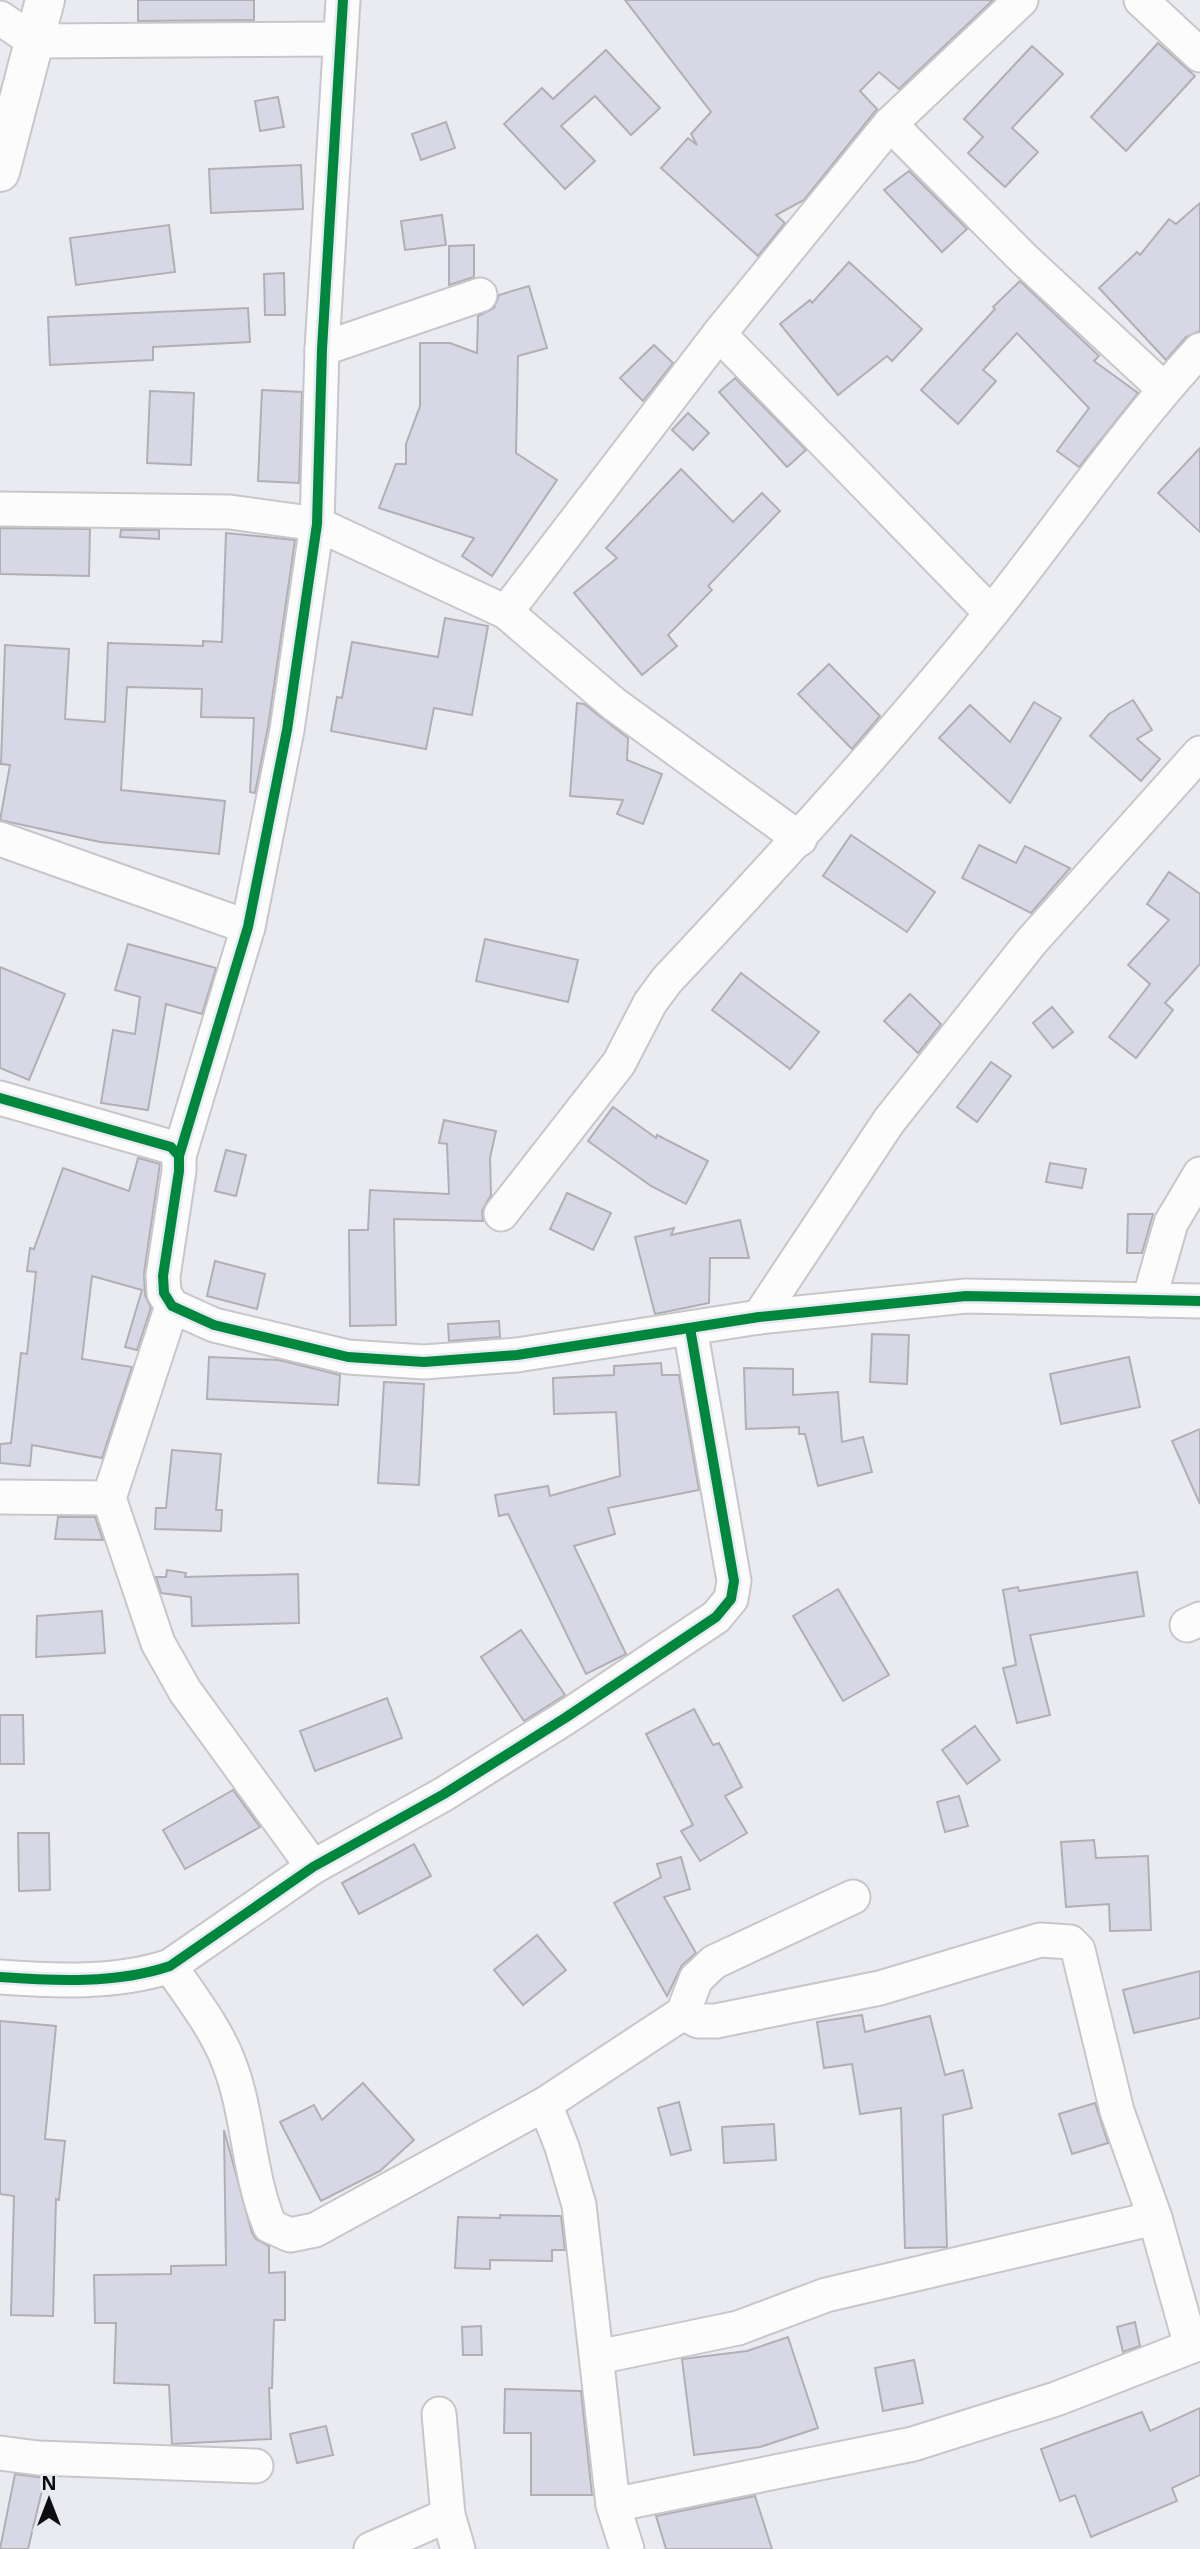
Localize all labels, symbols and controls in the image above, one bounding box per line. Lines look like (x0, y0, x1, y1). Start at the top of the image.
north arrow (14, 2465, 84, 2535)
text: N (41, 2470, 57, 2496)

